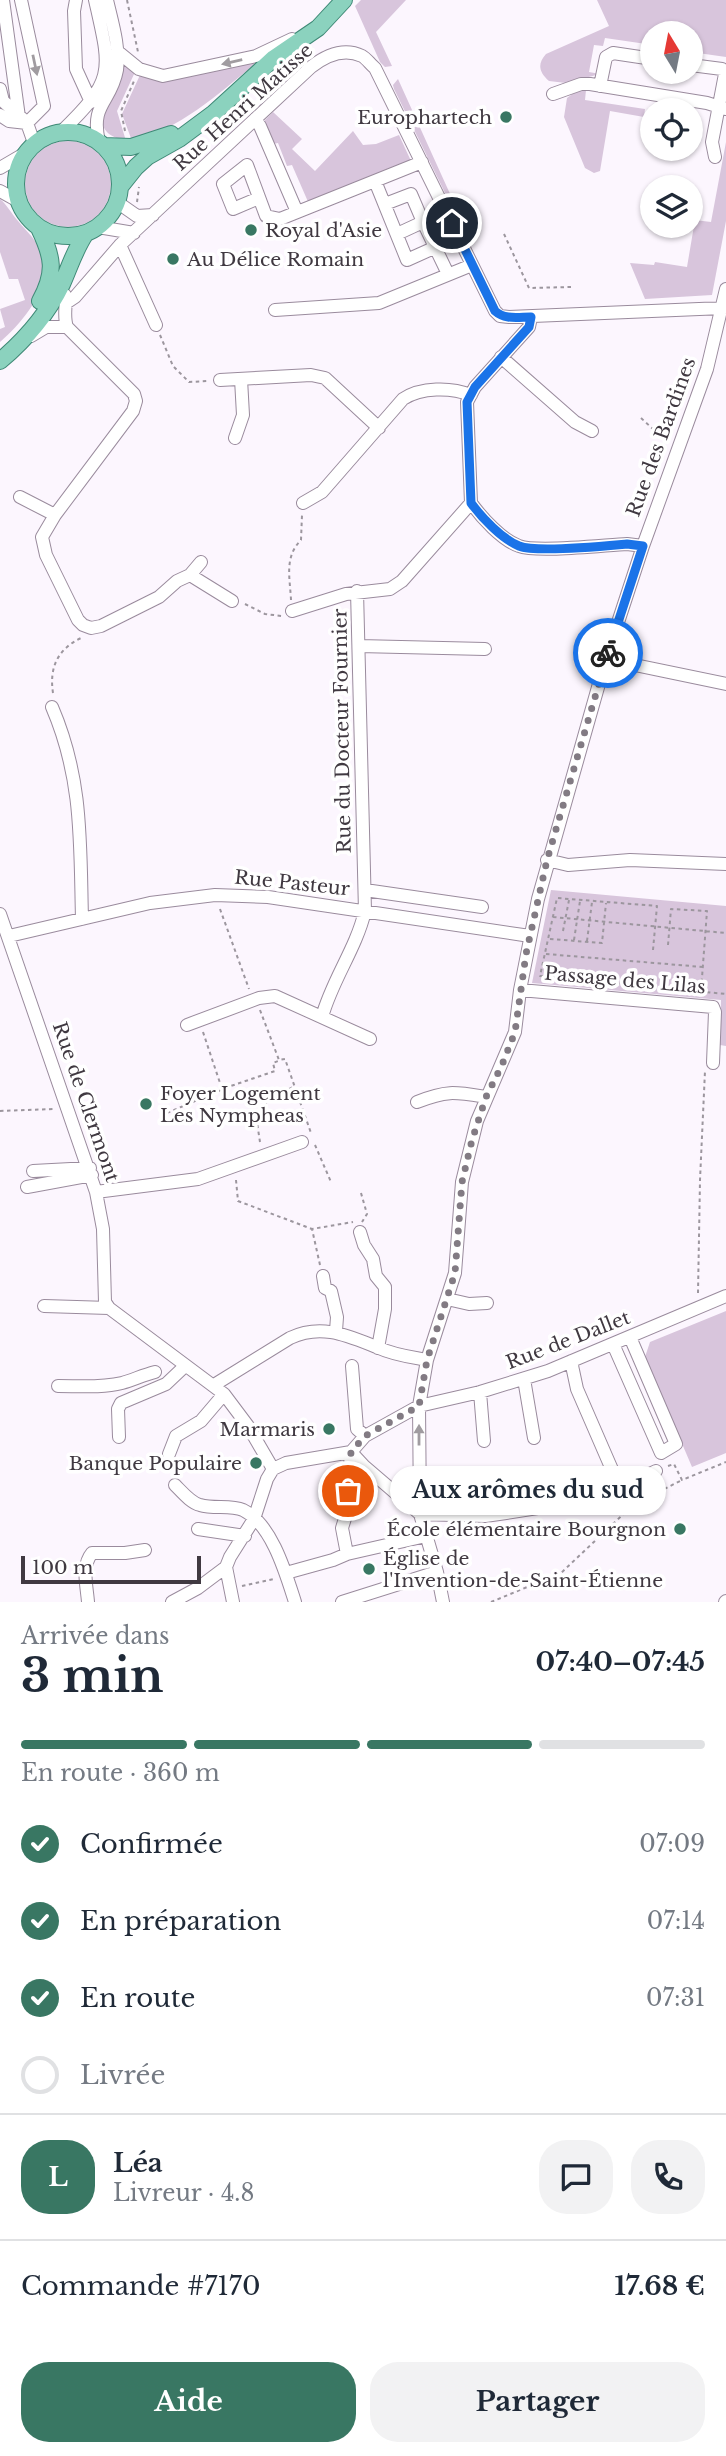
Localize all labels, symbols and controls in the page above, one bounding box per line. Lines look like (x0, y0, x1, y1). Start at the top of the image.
north arrow (640, 21, 704, 84)
map controls (640, 21, 703, 238)
street label: Rue Henri Matisse (169, 39, 317, 175)
one-way arrow (29, 54, 40, 76)
one-way arrow (221, 57, 243, 68)
button: locate (640, 98, 703, 161)
place label: Europhartech (357, 106, 492, 129)
marker: Europhartech (498, 109, 514, 125)
button: layers (640, 175, 703, 238)
pin (422, 193, 482, 253)
icon: home (433, 204, 471, 242)
place label: Royal d'Asie (265, 219, 382, 242)
marker: Royal d'Asie (243, 222, 259, 238)
place label: Au Délice Romain (186, 248, 364, 271)
marker: Au Délice Romain (165, 251, 181, 267)
street label: Rue des Bardines (622, 354, 700, 520)
street label: Rue du Docteur Fournier (328, 608, 356, 854)
courier (573, 618, 643, 688)
icon: bike (589, 634, 627, 672)
street label: Rue Pasteur (233, 866, 351, 900)
street label: Passage des Lilas (543, 961, 707, 999)
street label: Rue de Clermont (48, 1019, 124, 1186)
place label: Foyer Logement Les Nympheas (160, 1082, 321, 1127)
marker: Foyer Logement Les Nympheas (138, 1096, 154, 1112)
street label: Rue de Dallet (503, 1306, 634, 1374)
place label: Marmaris (220, 1418, 315, 1441)
marker: Marmaris (321, 1421, 337, 1437)
one-way arrow (413, 1424, 425, 1446)
place label: Banque Populaire (69, 1452, 242, 1475)
marker: Banque Populaire (248, 1455, 264, 1471)
pin (318, 1461, 378, 1521)
callout: Aux arômes du sud (390, 1466, 666, 1516)
icon: bag (329, 1472, 367, 1510)
text: Aux arômes du sud (412, 1476, 644, 1504)
place label: École élémentaire Bourgnon (387, 1518, 666, 1541)
marker: École élémentaire Bourgnon (672, 1521, 688, 1537)
place label: Église de l'Invention-de-Saint-Étienne (383, 1547, 663, 1592)
scale bar (21, 1553, 201, 1585)
text: 100 m (32, 1556, 93, 1579)
marker: Église de l'Invention-de-Saint-Étienne (361, 1561, 377, 1577)
text: Arrivée dans (21, 1622, 169, 1650)
text: 07:40–07:45 (536, 1646, 705, 1678)
text: 3 min (21, 1647, 163, 1704)
text: En route · 360 m (21, 1759, 220, 1787)
icon: check (21, 1825, 59, 1863)
text: Confirmée (80, 1828, 223, 1860)
text: 07:09 (639, 1830, 705, 1858)
icon: check (21, 1902, 59, 1940)
text: En préparation (80, 1905, 281, 1937)
text: 07:14 (647, 1907, 705, 1935)
icon: check (21, 1979, 59, 2017)
text: En route (80, 1982, 196, 2014)
text: 07:31 (646, 1984, 705, 2012)
text: Livrée (80, 2059, 165, 2091)
button: chat (539, 2140, 613, 2214)
button: phone (631, 2140, 705, 2214)
text: Léa (113, 2147, 163, 2179)
text: L (48, 2161, 68, 2193)
text: Livreur · 4.8 (113, 2179, 254, 2207)
text: Commande #7170 (21, 2270, 260, 2302)
text: 17.68 € (615, 2270, 705, 2302)
button: Aide (21, 2362, 356, 2442)
button: Partager (370, 2362, 705, 2442)

